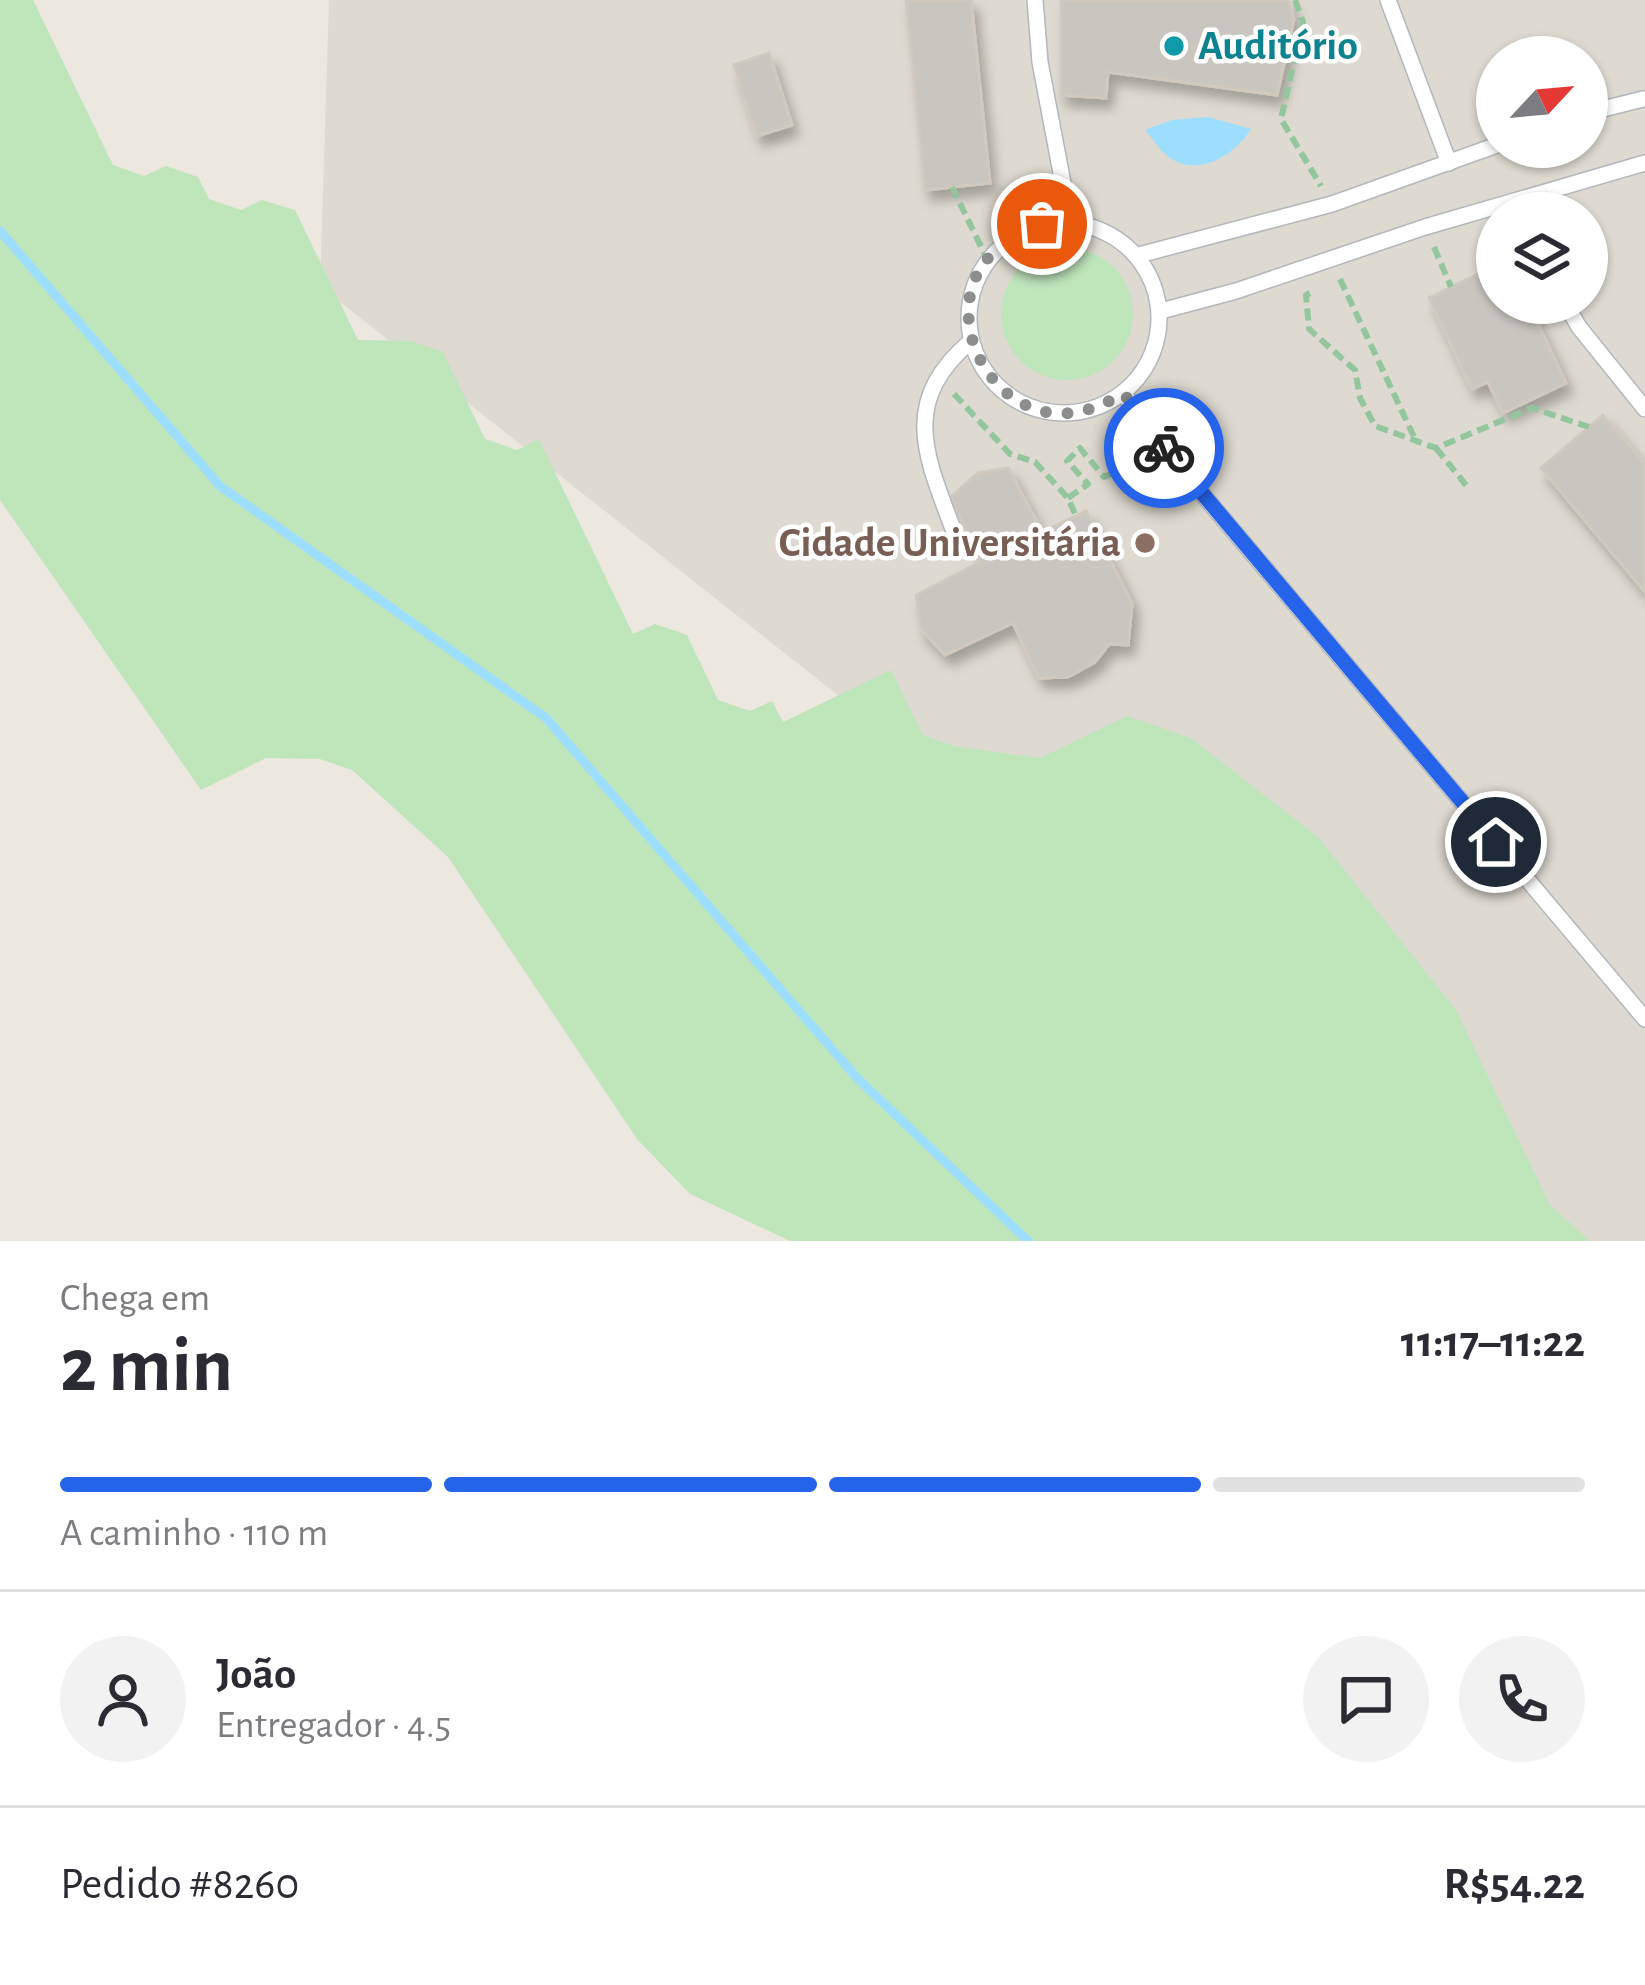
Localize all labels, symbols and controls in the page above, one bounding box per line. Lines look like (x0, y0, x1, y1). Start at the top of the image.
place label: Auditório (1198, 25, 1358, 67)
marker: Auditório (1161, 33, 1187, 59)
north arrow (1476, 36, 1608, 168)
map controls (1476, 36, 1608, 324)
pin (991, 173, 1093, 275)
icon: bag (1009, 191, 1075, 257)
button: layers (1476, 192, 1608, 324)
courier (1104, 388, 1224, 508)
icon: bike (1131, 415, 1197, 481)
place label: Cidade Universitária (779, 522, 1121, 564)
marker: Cidade Universitária (1132, 530, 1158, 556)
pin (1445, 791, 1547, 893)
icon: home (1463, 809, 1529, 875)
text: Chega em (60, 1279, 210, 1318)
text: 11:17–11:22 (1401, 1320, 1585, 1365)
text: 2 min (60, 1328, 233, 1406)
text: A caminho · 110 m (60, 1514, 328, 1553)
button: person (60, 1636, 186, 1762)
button: chat (1303, 1636, 1429, 1762)
button: phone (1459, 1636, 1585, 1762)
text: João (216, 1652, 296, 1697)
text: Entregador · 4.5 (216, 1706, 451, 1745)
text: Pedido #8260 (60, 1862, 299, 1907)
text: R$54.22 (1443, 1862, 1585, 1907)

